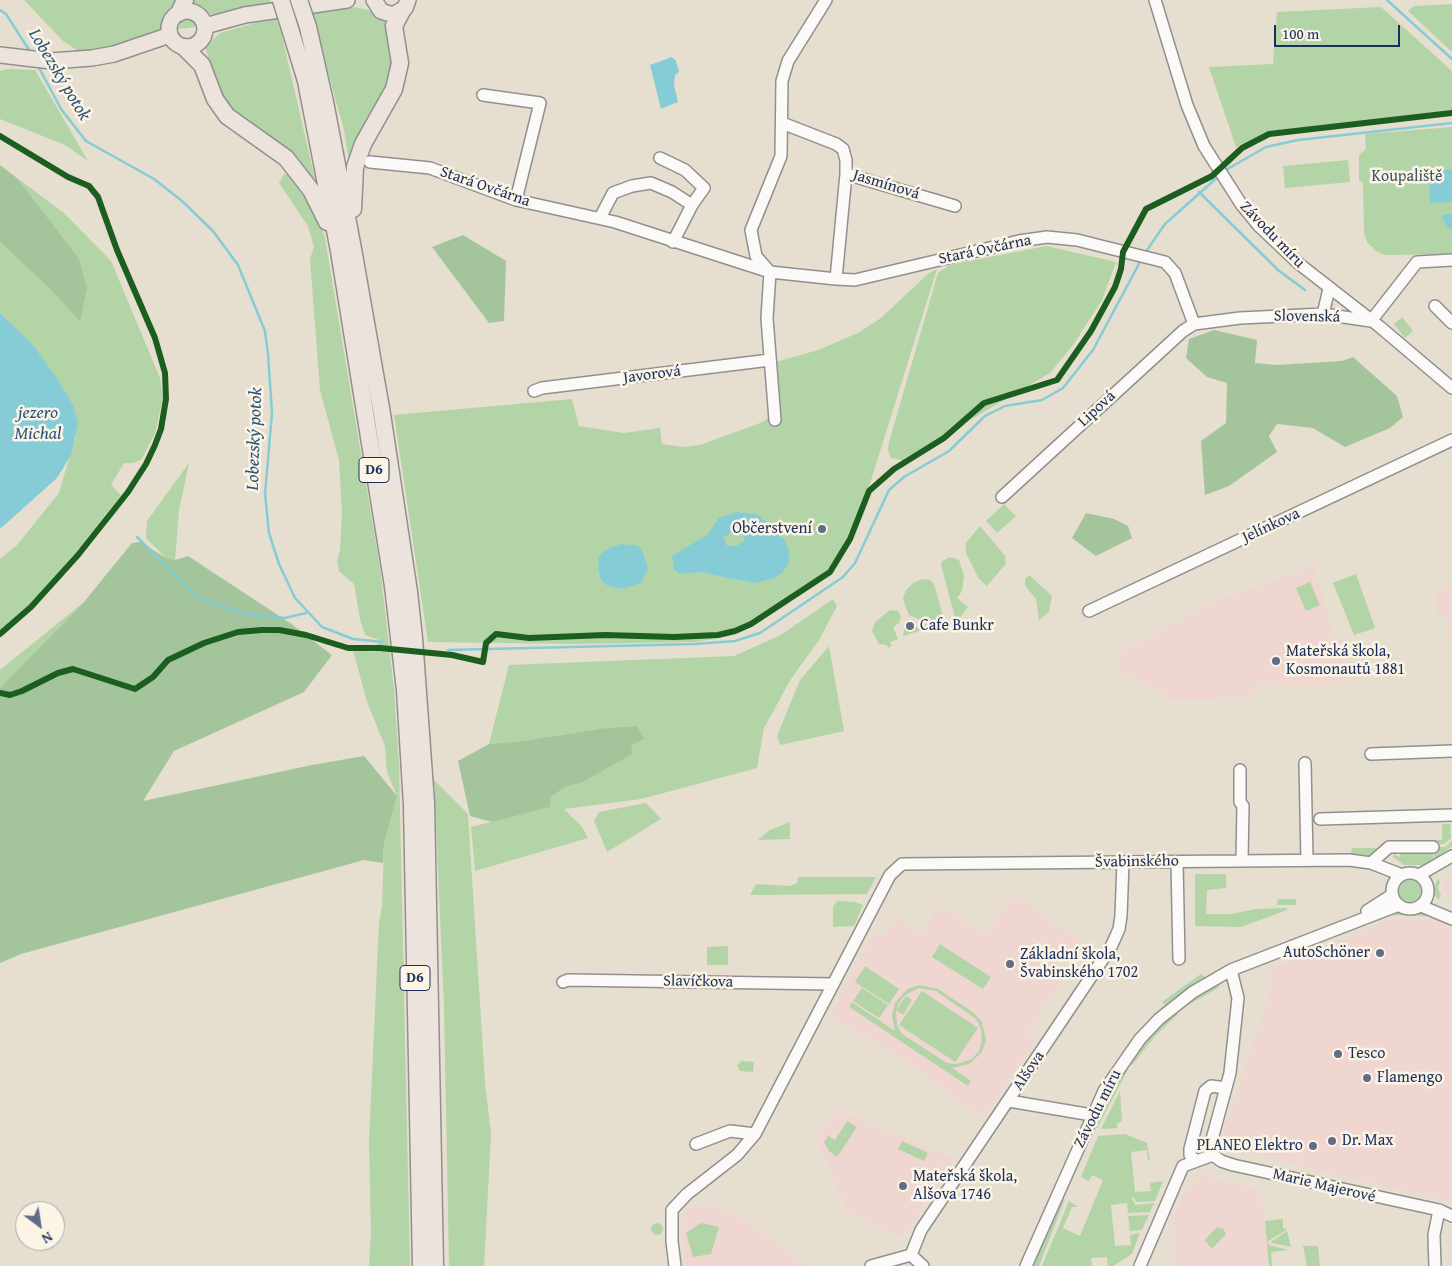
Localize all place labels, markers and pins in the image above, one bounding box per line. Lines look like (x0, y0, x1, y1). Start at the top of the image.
place label: Občerstvení (732, 519, 812, 539)
marker: Občerstvení (816, 523, 828, 535)
place label: Cafe Bunkr (920, 616, 994, 636)
marker: Cafe Bunkr (904, 620, 916, 632)
place label: Mateřská škola, Kosmonautů 1881 (1286, 642, 1405, 680)
marker: Mateřská škola, Kosmonautů 1881 (1270, 655, 1282, 667)
place label: AutoSchöner (1283, 943, 1370, 963)
place label: Základní škola, Švabinského 1702 (1020, 945, 1138, 983)
marker: AutoSchöner (1374, 947, 1386, 959)
marker: Základní škola, Švabinského 1702 (1004, 958, 1016, 970)
place label: Tesco (1348, 1044, 1385, 1064)
marker: Tesco (1332, 1048, 1344, 1060)
place label: Flamengo (1377, 1068, 1443, 1088)
marker: Flamengo (1361, 1072, 1373, 1084)
place label: Dr. Max (1342, 1131, 1393, 1151)
marker: Dr. Max (1326, 1135, 1338, 1147)
place label: PLANEO Elektro (1197, 1136, 1303, 1156)
marker: PLANEO Elektro (1307, 1140, 1319, 1152)
place label: Mateřská škola, Alšova 1746 (913, 1167, 1017, 1205)
marker: Mateřská škola, Alšova 1746 (897, 1180, 909, 1192)

